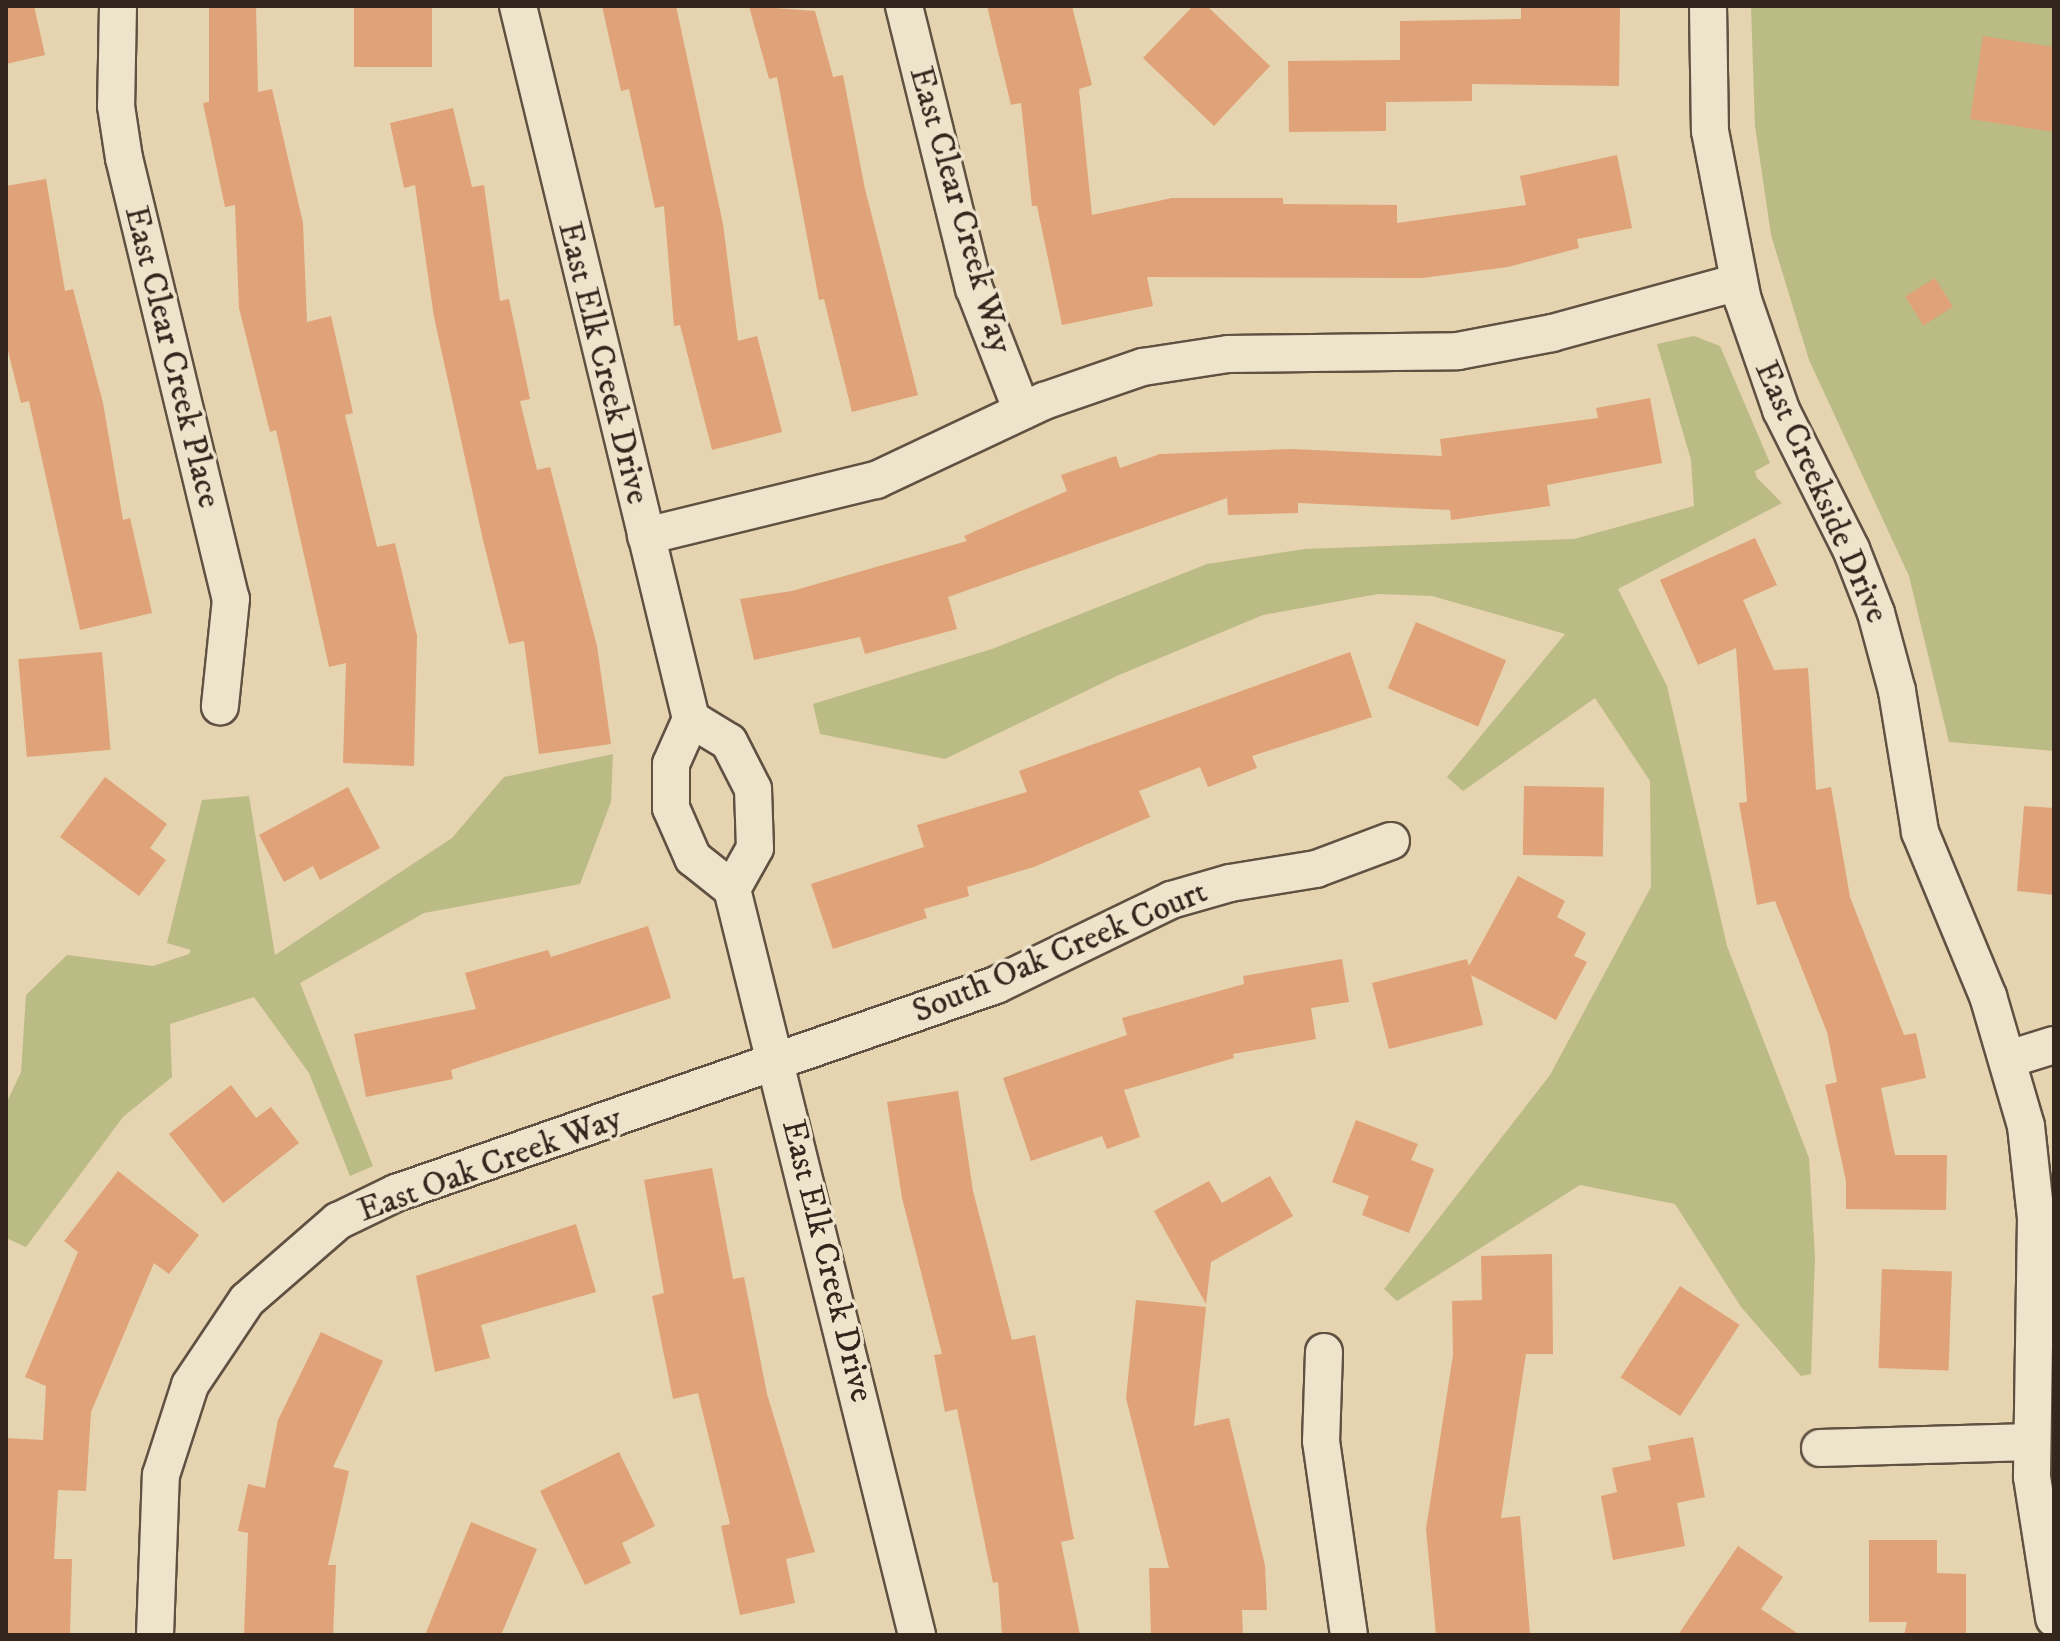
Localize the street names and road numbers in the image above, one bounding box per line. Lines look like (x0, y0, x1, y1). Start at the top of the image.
street label: East Clear Creek Way (900, 62, 1020, 358)
street label: East Clear Creek Place (115, 202, 229, 512)
street label: East Elk Creek Drive (548, 218, 658, 508)
street label: East Creekside Drive (1745, 355, 1897, 629)
street label: South Oak Creek Court (907, 871, 1213, 1033)
street label: East Oak Creek Way (353, 1098, 627, 1232)
street label: East Elk Creek Drive (772, 1116, 882, 1406)

